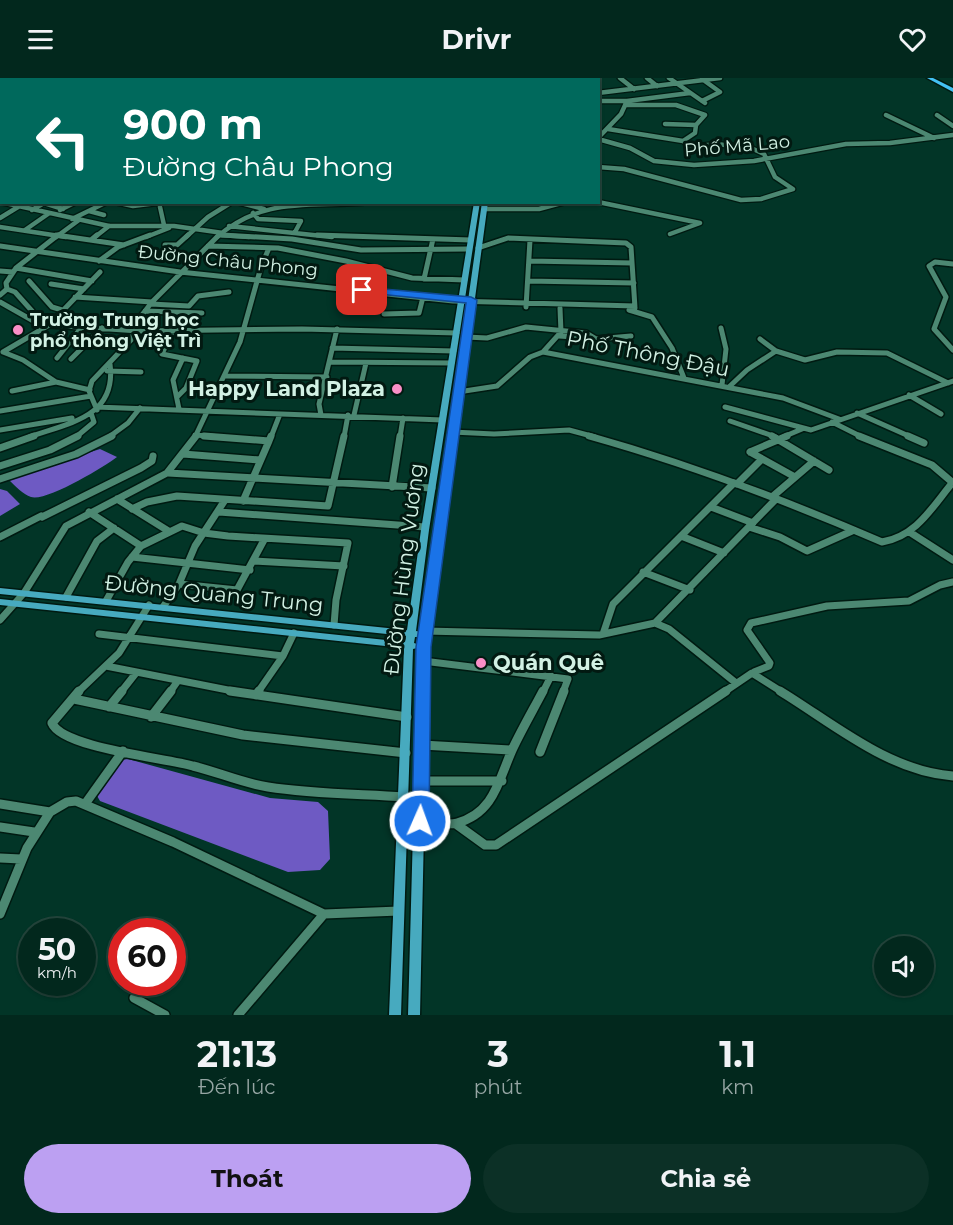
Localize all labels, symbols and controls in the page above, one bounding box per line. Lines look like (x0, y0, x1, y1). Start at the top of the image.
icon: menu (24, 23, 57, 56)
text: Drivr (442, 23, 511, 56)
icon: heart (896, 23, 929, 56)
text: 900 m (123, 98, 263, 150)
icon: left (24, 102, 102, 180)
street label: Phố Mã Lao (683, 130, 791, 162)
text: Đường Châu Phong (123, 150, 394, 183)
street label: Đường Châu Phong (137, 241, 319, 281)
pin (336, 264, 387, 315)
icon: arrive (345, 273, 378, 306)
place label: Trường Trung học phổ thông Việt Trì (30, 309, 201, 352)
marker: Trường Trung học phổ thông Việt Trì (11, 323, 25, 337)
street label: Phố Thông Đậu (565, 325, 732, 382)
place label: Happy Land Plaza (188, 376, 385, 401)
marker: Happy Land Plaza (390, 382, 404, 396)
street label: Đường Hùng Vương (378, 462, 429, 676)
street label: Đường Quang Trung (104, 570, 325, 617)
place label: Quán Quê (493, 650, 604, 675)
marker: Quán Quê (474, 656, 488, 670)
position arrow (388, 789, 452, 853)
speed limit sign: 60 (108, 918, 186, 996)
text: 50 (38, 931, 76, 968)
map controls (874, 936, 934, 996)
button: sound (874, 936, 934, 996)
text: km/h (37, 963, 77, 982)
text: 21:13 (197, 1032, 277, 1076)
text: 3 (487, 1032, 509, 1076)
text: 1.1 (719, 1032, 756, 1076)
text: Đến lúc (198, 1075, 276, 1099)
text: phút (474, 1075, 522, 1099)
text: km (721, 1075, 754, 1099)
button: Thoát (24, 1144, 471, 1213)
button: Chia sẻ (483, 1144, 929, 1213)

